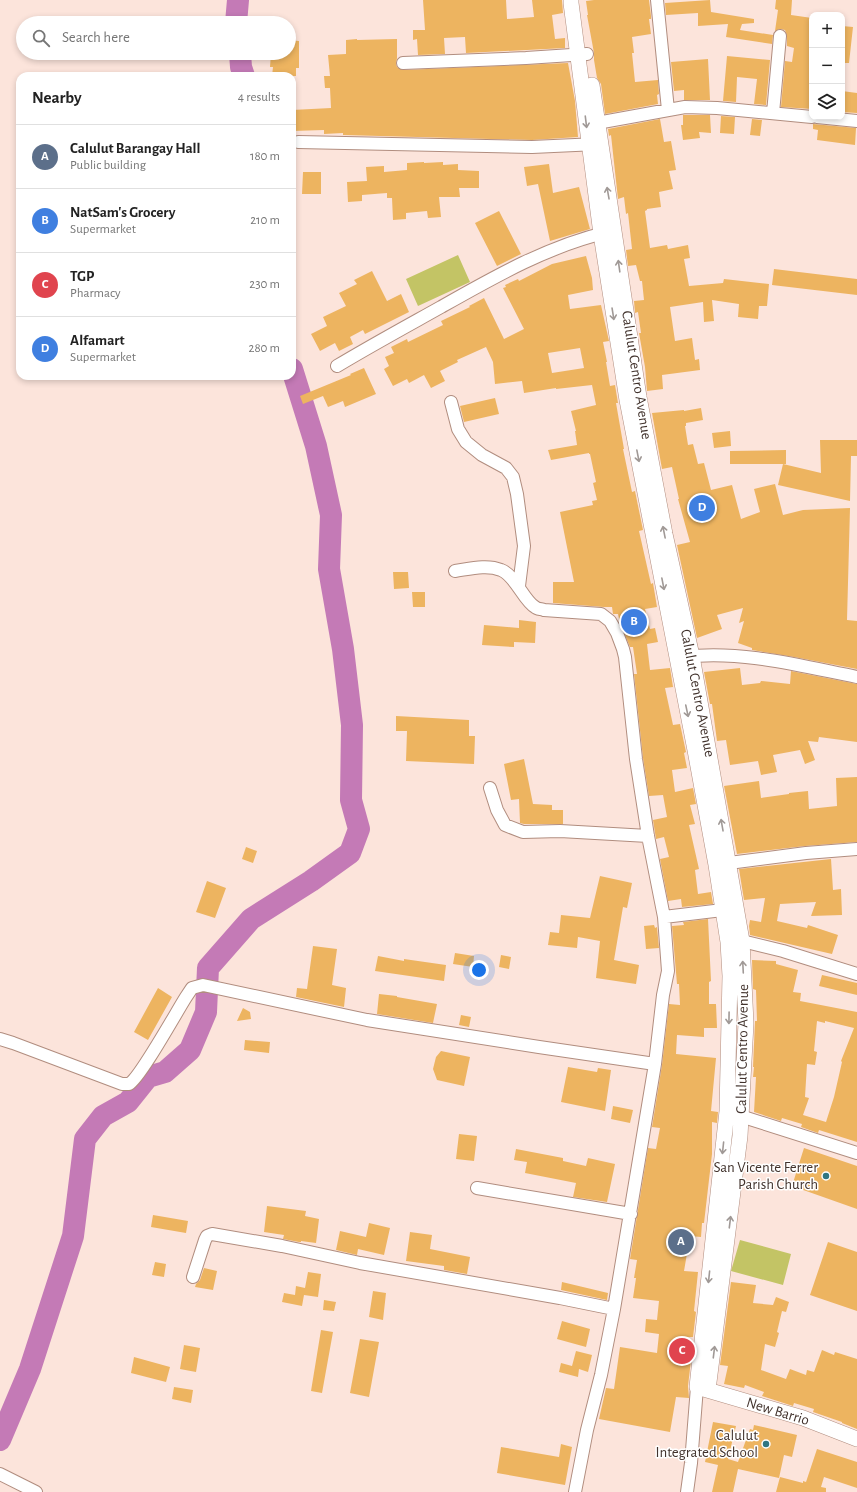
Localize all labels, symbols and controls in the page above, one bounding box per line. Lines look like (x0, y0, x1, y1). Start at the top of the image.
map controls (809, 12, 845, 120)
button: + (809, 12, 845, 48)
search box (16, 16, 296, 60)
icon: search (30, 27, 52, 49)
text: Search here (62, 30, 130, 45)
button: − (809, 48, 845, 84)
button: layers (809, 84, 845, 120)
text: Nearby (32, 89, 82, 106)
text: 4 results (238, 91, 280, 104)
one-way arrow (582, 115, 590, 128)
text: Calulut Barangay Hall (70, 141, 201, 156)
text: A (41, 150, 49, 163)
text: 180 m (250, 150, 280, 163)
text: Public building (70, 159, 146, 172)
one-way arrow (604, 187, 612, 200)
text: NatSam's Grocery (70, 205, 175, 220)
text: B (41, 214, 49, 227)
text: 210 m (250, 214, 280, 227)
text: Supermarket (70, 223, 136, 236)
one-way arrow (615, 260, 623, 273)
text: TGP (70, 269, 94, 284)
text: C (42, 278, 48, 291)
text: 230 m (249, 278, 280, 291)
text: Pharmacy (70, 287, 121, 300)
one-way arrow (609, 307, 617, 320)
street label: Calulut Centro Avenue (619, 310, 654, 441)
text: Alfamart (70, 333, 125, 348)
text: D (41, 342, 49, 355)
text: 280 m (249, 342, 280, 355)
text: Supermarket (70, 351, 136, 364)
one-way arrow (634, 449, 642, 462)
pin: D (689, 493, 715, 523)
one-way arrow (660, 526, 668, 539)
one-way arrow (659, 577, 667, 590)
pin: B (621, 607, 647, 637)
street label: Calulut Centro Avenue (678, 628, 717, 758)
one-way arrow (684, 704, 692, 717)
one-way arrow (718, 819, 726, 832)
your location (469, 960, 489, 980)
one-way arrow (740, 961, 747, 974)
street label: Calulut Centro Avenue (734, 984, 751, 1114)
one-way arrow (725, 1011, 732, 1024)
one-way arrow (719, 1141, 726, 1154)
place label: San Vicente Ferrer Parish Church (713, 1160, 818, 1192)
marker: San Vicente Ferrer Parish Church (821, 1171, 831, 1181)
one-way arrow (726, 1216, 733, 1229)
pin: A (668, 1227, 694, 1257)
one-way arrow (705, 1270, 713, 1283)
pin: C (669, 1336, 695, 1366)
one-way arrow (710, 1345, 718, 1358)
street label: New Barrio (745, 1395, 811, 1428)
place label: Calulut Integrated School (656, 1428, 758, 1460)
marker: Calulut Integrated School (761, 1439, 771, 1449)

